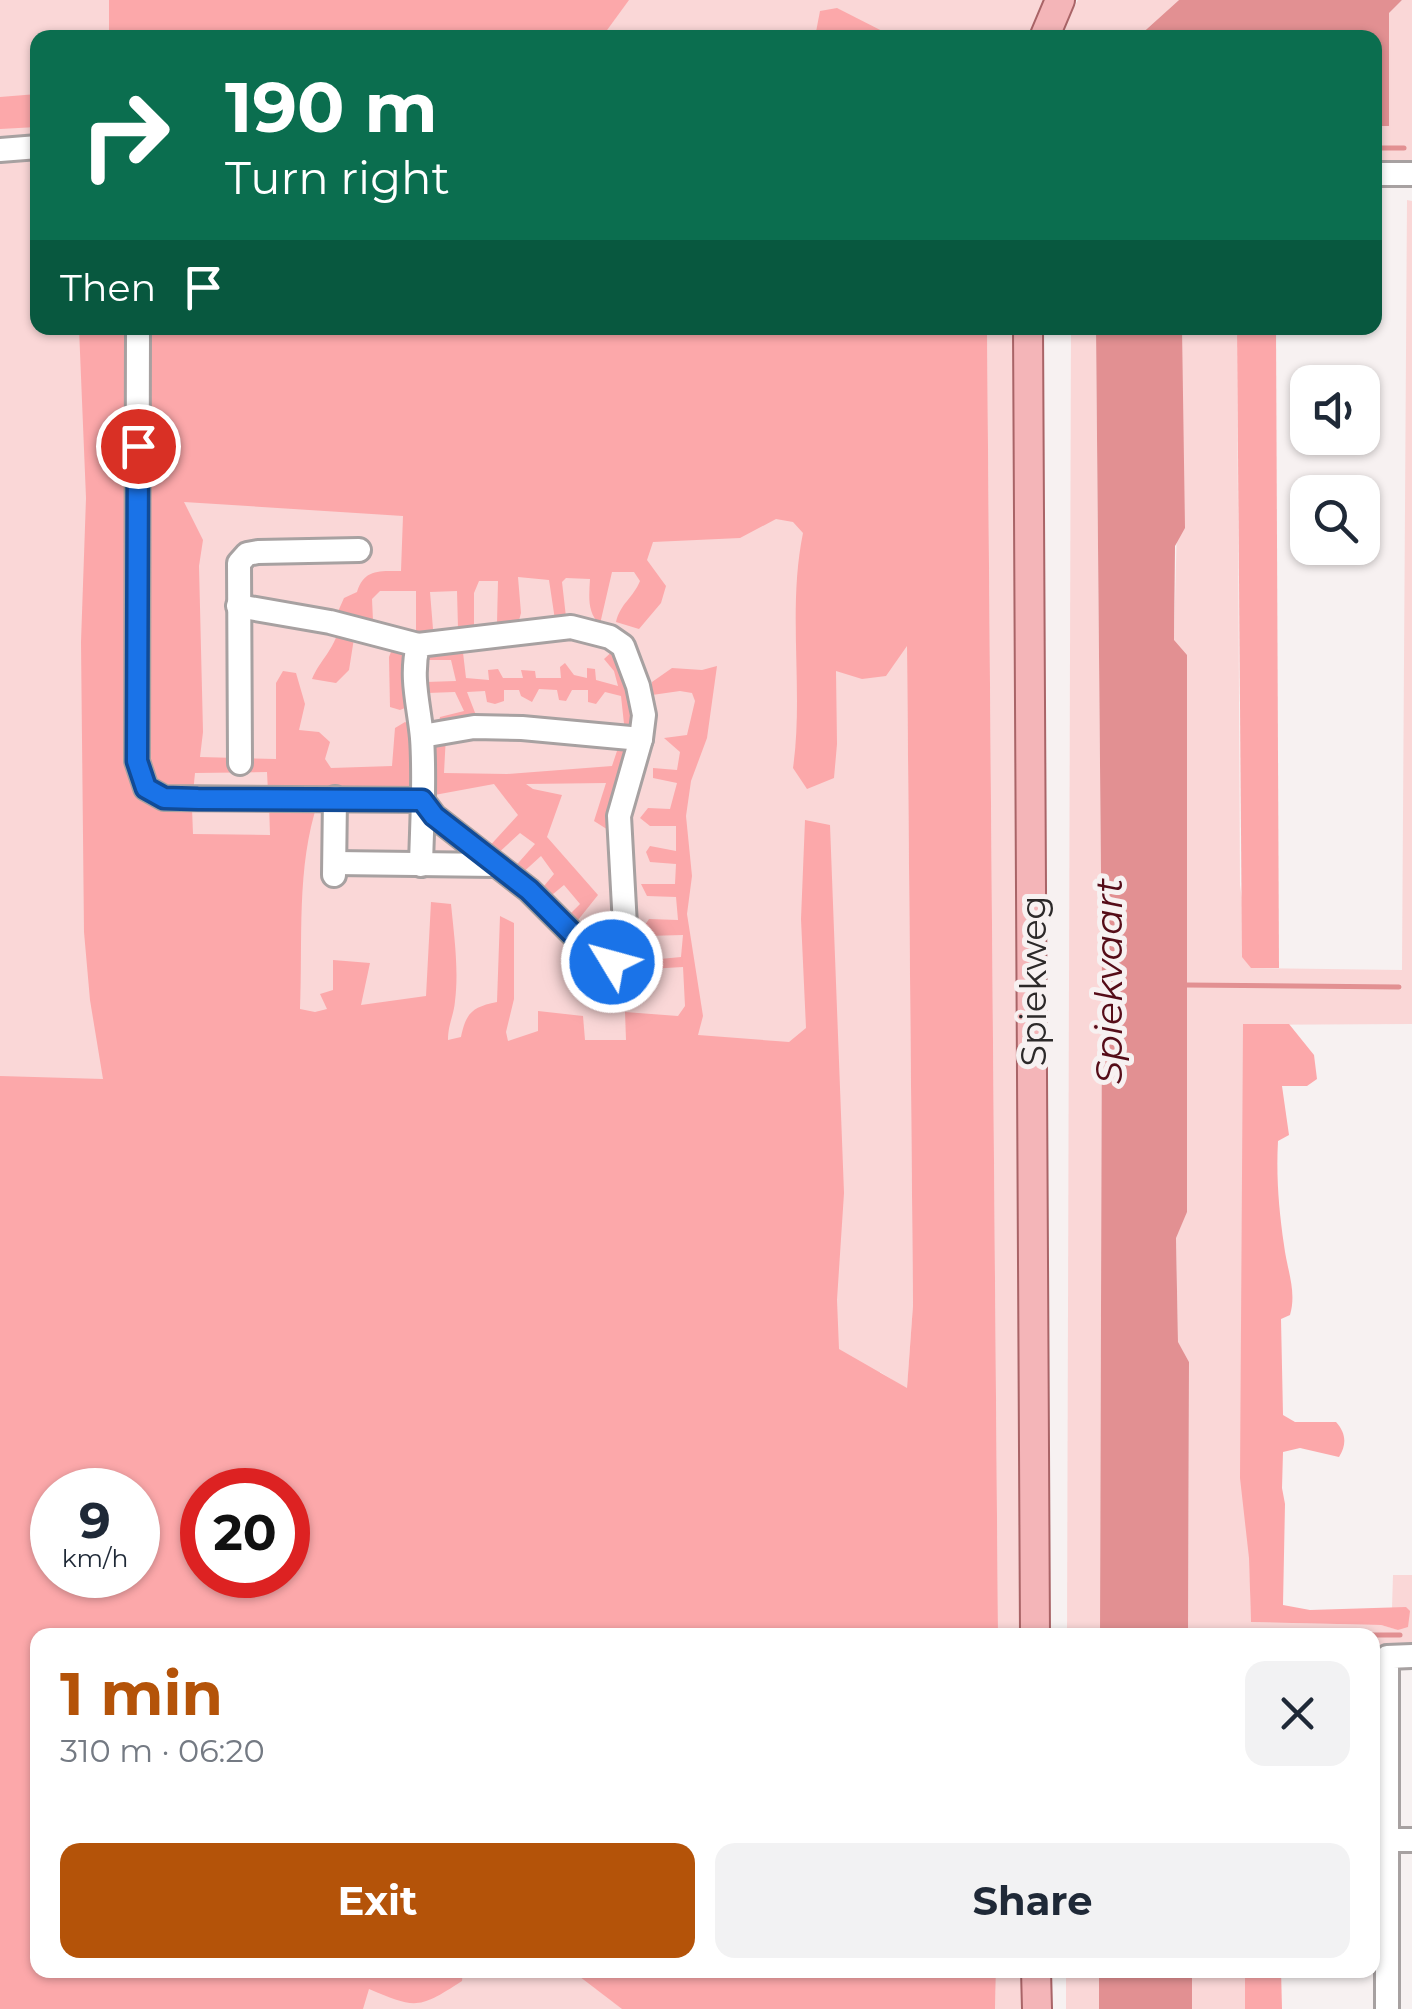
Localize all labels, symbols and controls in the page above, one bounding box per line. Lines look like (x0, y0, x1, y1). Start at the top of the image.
text: 190 m (225, 64, 438, 150)
icon: right (60, 70, 190, 200)
text: Turn right (225, 150, 450, 205)
icon: arrive (176, 260, 231, 315)
text: Then (60, 264, 156, 311)
map controls (1290, 365, 1380, 565)
button: sound (1290, 365, 1380, 455)
pin (96, 404, 181, 489)
icon: arrive (111, 419, 166, 474)
button: search (1290, 475, 1380, 565)
water label: Spiekvaart (1085, 878, 1132, 1084)
street label: Spiekweg (1012, 895, 1055, 1067)
position arrow (560, 910, 664, 1014)
speed limit sign: 20 (180, 1468, 310, 1598)
text: 9 (79, 1490, 111, 1551)
text: km/h (62, 1543, 128, 1573)
text: 1 min (60, 1657, 223, 1730)
button: close (1245, 1661, 1350, 1766)
text: 310 m · 06:20 (60, 1731, 265, 1770)
button: Exit (60, 1843, 695, 1958)
button: Share (715, 1843, 1350, 1958)

